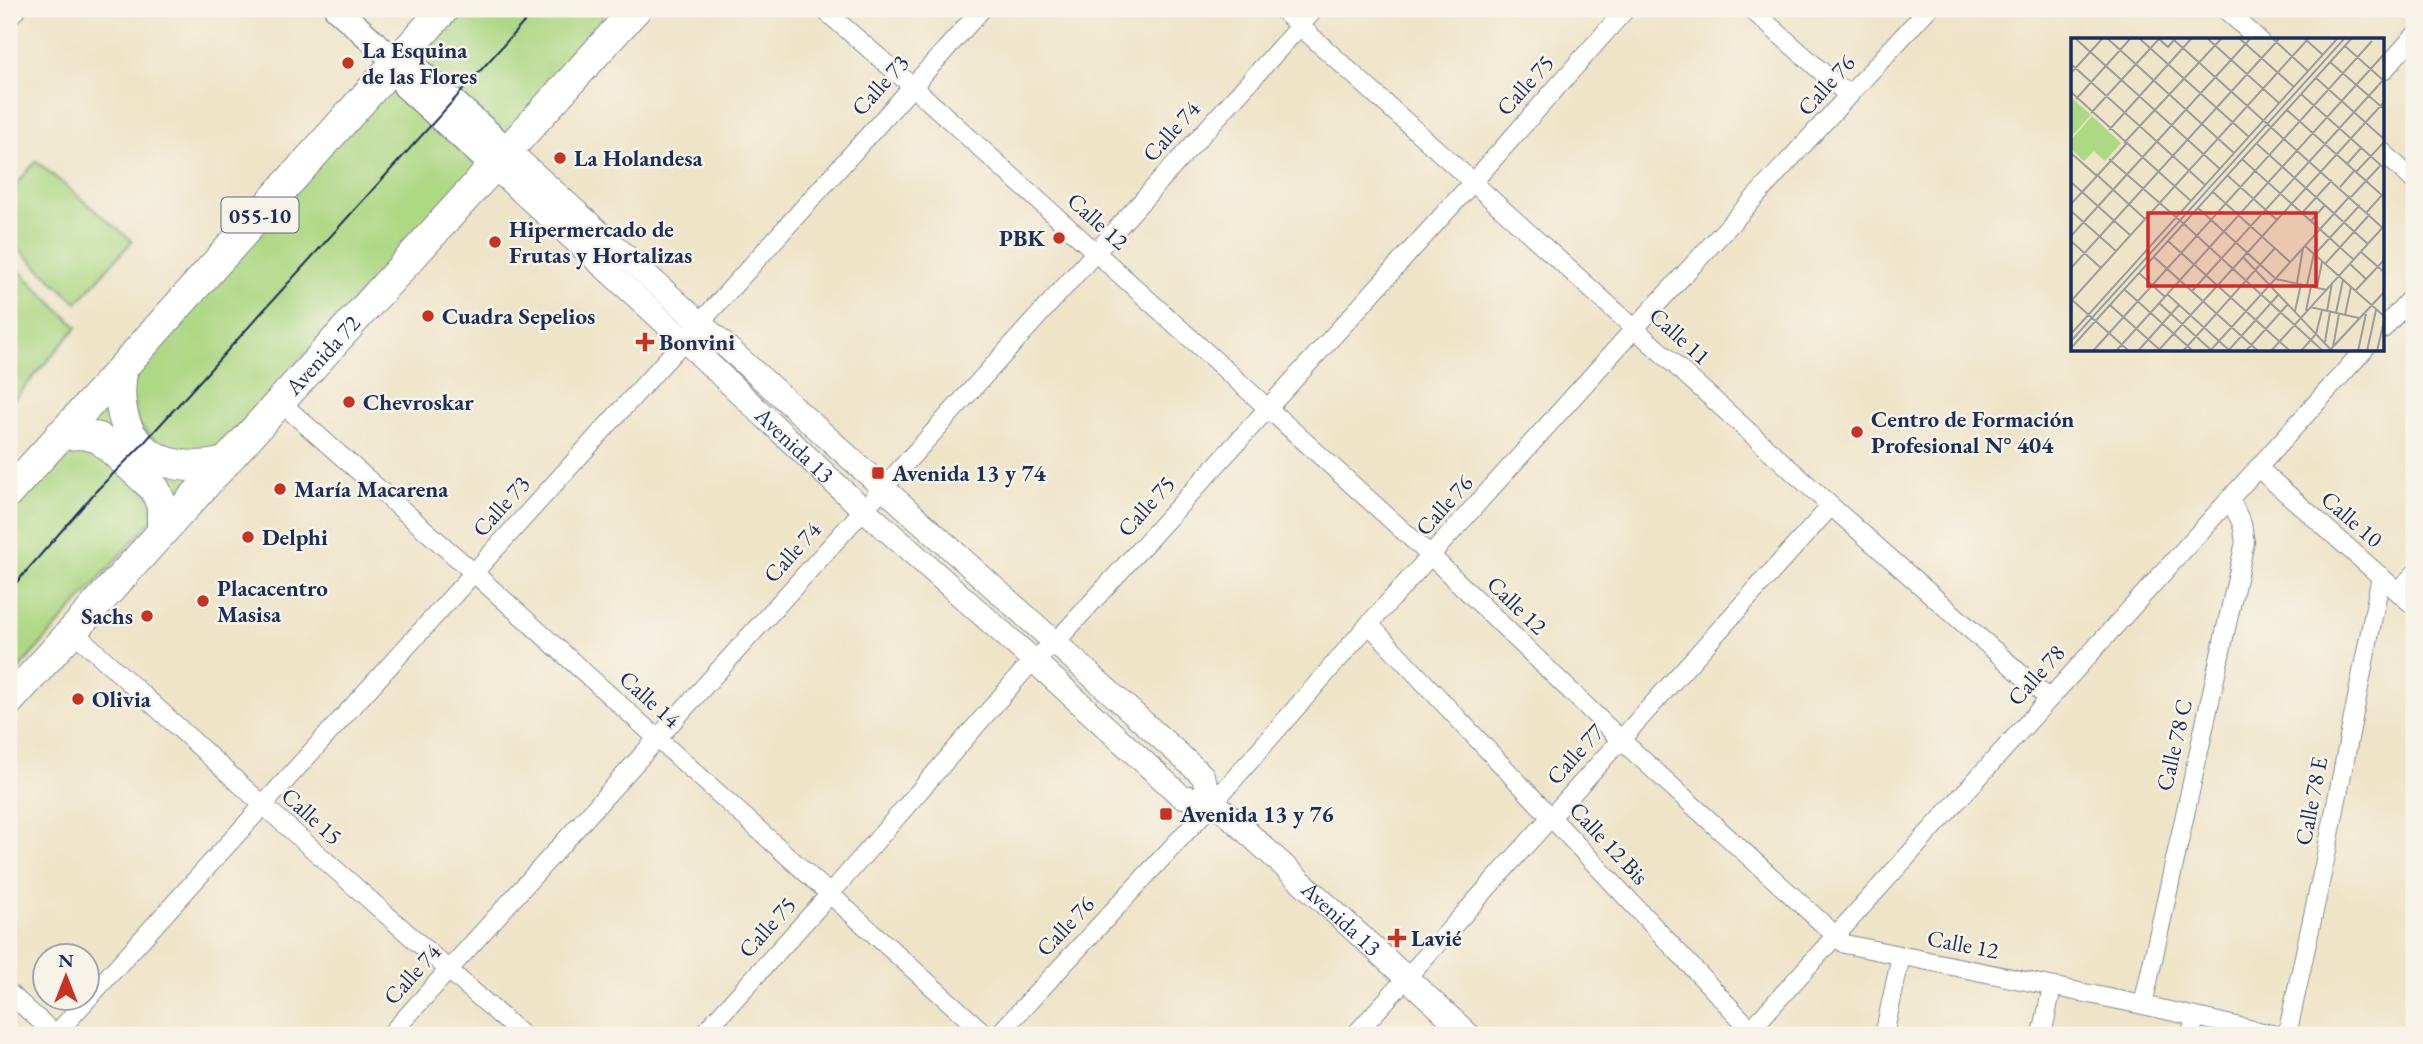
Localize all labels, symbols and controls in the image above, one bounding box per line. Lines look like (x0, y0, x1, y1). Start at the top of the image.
place label: La Esquina de las Flores (362, 35, 477, 91)
inset map (2071, 38, 2384, 352)
street label: Calle 73 (845, 48, 915, 122)
street label: Calle 75 (1490, 48, 1560, 122)
street label: Calle 76 (1791, 48, 1861, 122)
marker: La Esquina de las Flores (340, 55, 356, 71)
street label: Calle 74 (1136, 93, 1207, 168)
place label: La Holandesa (574, 143, 704, 173)
marker: La Holandesa (552, 150, 568, 166)
street label: Calle 12 (1061, 186, 1135, 256)
road number: 055-10 (222, 198, 298, 232)
place label: Hipermercado de Frutas y Hortalizas (509, 214, 692, 270)
place label: PBK (999, 223, 1045, 253)
marker: PBK (1051, 230, 1067, 246)
marker: Hipermercado de Frutas y Hortalizas (487, 234, 503, 250)
place label: Cuadra Sepelios (442, 301, 595, 331)
street label: Calle 11 (1643, 301, 1717, 371)
street label: Avenida 72 (278, 308, 367, 402)
marker: Cuadra Sepelios (420, 308, 436, 324)
place label: Bonvini (659, 327, 735, 357)
marker: Bonvini (637, 334, 653, 350)
place label: Chevroskar (363, 387, 474, 417)
marker: Chevroskar (341, 394, 357, 410)
street label: Avenida 13 (748, 400, 841, 490)
place label: Centro de Formación Profesional N° 404 (1871, 404, 2074, 460)
marker: Centro de Formación Profesional N° 404 (1849, 424, 1865, 440)
place label: Avenida 13 y 74 (891, 458, 1047, 488)
marker: Avenida 13 y 74 (870, 465, 886, 481)
street label: Calle 76 (1409, 468, 1479, 542)
street label: Calle 73 (466, 469, 536, 543)
street label: Calle 75 (1111, 469, 1181, 543)
place label: María Macarena (294, 474, 449, 504)
marker: María Macarena (272, 481, 288, 497)
street label: Calle 10 (2315, 484, 2389, 554)
street label: Calle 74 (757, 514, 828, 589)
place label: Delphi (262, 522, 328, 552)
marker: Delphi (240, 529, 256, 545)
street label: Calle 12 (1481, 569, 1553, 641)
place label: Placacentro Masisa (217, 573, 328, 629)
marker: Placacentro Masisa (195, 593, 211, 609)
place label: Sachs (81, 601, 133, 631)
marker: Sachs (139, 608, 155, 624)
street label: Calle 78 (2001, 638, 2071, 712)
street label: Calle 14 (613, 664, 688, 735)
place label: Olivia (92, 684, 152, 714)
marker: Olivia (70, 691, 86, 707)
street label: Calle 78 C (2149, 696, 2199, 794)
street label: Calle 77 (1540, 716, 1611, 791)
street label: Calle 78 E (2288, 754, 2334, 848)
street label: Calle 15 (275, 781, 349, 851)
street label: Calle 12 Bis (1563, 795, 1655, 891)
place label: Avenida 13 y 76 (1179, 799, 1334, 829)
marker: Avenida 13 y 76 (1158, 806, 1174, 822)
street label: Avenida 13 (1294, 874, 1388, 963)
street label: Calle 76 (1029, 889, 1101, 963)
street label: Calle 75 (732, 890, 802, 964)
street label: Calle 12 (1925, 922, 2001, 966)
place label: Lavié (1411, 923, 1462, 953)
marker: Lavié (1389, 930, 1405, 946)
street label: Calle 74 (377, 936, 448, 1011)
north arrow (32, 942, 102, 1012)
text: N (58, 948, 74, 973)

